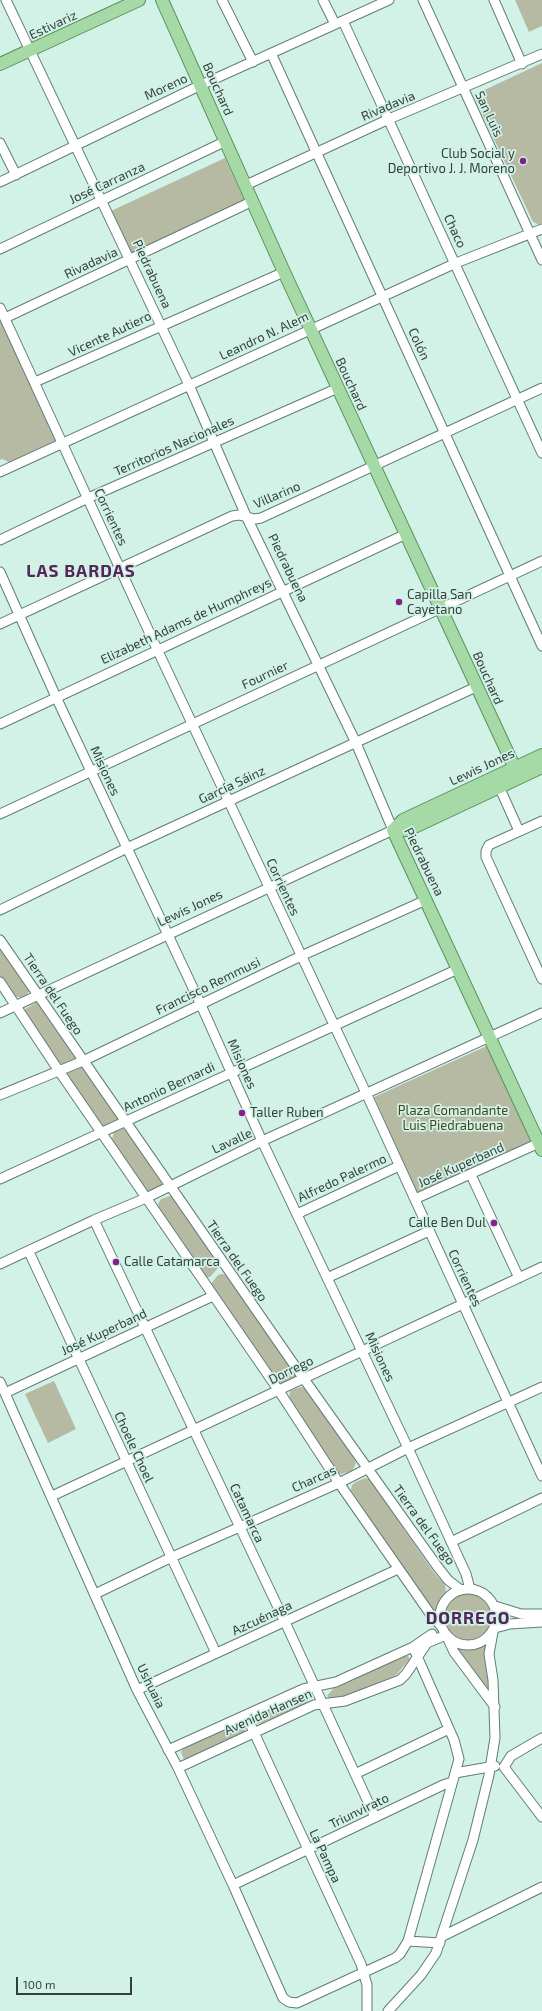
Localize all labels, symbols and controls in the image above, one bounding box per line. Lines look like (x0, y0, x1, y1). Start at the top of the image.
street label: Estivariz (27, 7, 79, 43)
street label: Bouchard (199, 60, 237, 118)
street label: Moreno (142, 70, 190, 104)
street label: Rivadavia (359, 88, 417, 124)
street label: San Luis (472, 89, 506, 139)
place label: Club Social y Deportivo J. J. Moreno (388, 146, 515, 177)
marker: Club Social y Deportivo J. J. Moreno (518, 156, 528, 166)
street label: José Carranza (67, 159, 147, 207)
street label: Chaco (440, 212, 470, 250)
street label: Piedrabuena (129, 237, 175, 311)
street label: Rivadavia (62, 244, 120, 282)
street label: Vicente Autiero (66, 308, 154, 360)
street label: Leandro N. Alem (217, 309, 311, 363)
street label: Colón (405, 325, 433, 363)
street label: Bouchard (332, 355, 370, 413)
street label: Territorios Nacionales (112, 412, 236, 480)
street label: Villarino (251, 478, 303, 512)
street label: Corrientes (91, 486, 131, 548)
street label: Piedrabuena (265, 531, 311, 605)
district label: LAS BARDAS (26, 561, 136, 581)
street label: Elizabeth Adams de Humphreys (98, 574, 274, 668)
place label: Capilla San Cayetano (407, 587, 472, 618)
marker: Capilla San Cayetano (394, 597, 404, 607)
street label: Bouchard (469, 649, 507, 707)
street label: Fournier (239, 657, 291, 693)
street label: Misiones (87, 744, 123, 798)
street label: Lewis Jones (447, 745, 517, 789)
street label: García Sáinz (196, 763, 268, 807)
street label: Piedrabuena (401, 825, 447, 899)
street label: Corrientes (263, 856, 303, 918)
street label: Lewis Jones (155, 886, 225, 930)
street label: Tierra del Fuego (20, 950, 86, 1038)
street label: Francisco Remmusi (153, 954, 263, 1018)
street label: Misiones (224, 1037, 260, 1091)
street label: Antonio Bernardi (121, 1059, 217, 1115)
park label: Plaza Comandante Luis Piedrabuena (398, 1103, 508, 1134)
place label: Taller Ruben (250, 1105, 324, 1121)
marker: Taller Ruben (237, 1108, 247, 1118)
street label: Lavalle (209, 1125, 255, 1157)
street label: José Kuperband (416, 1139, 506, 1191)
street label: Alfredo Palermo (295, 1151, 389, 1205)
place label: Calle Ben Dul (408, 1215, 486, 1231)
street label: Tierra del Fuego (203, 1218, 271, 1304)
marker: Calle Ben Dul (489, 1218, 499, 1228)
street label: Corrientes (445, 1247, 485, 1309)
place label: Calle Catamarca (124, 1254, 220, 1270)
marker: Calle Catamarca (111, 1257, 121, 1267)
street label: José Kuperband (59, 1305, 149, 1359)
street label: Misiones (362, 1330, 398, 1384)
street label: Dorrego (266, 1353, 316, 1387)
street label: Choele Choel (111, 1409, 157, 1485)
street label: Charcas (289, 1462, 339, 1496)
street label: Catamarca (226, 1481, 268, 1545)
street label: Tierra del Fuego (390, 1482, 458, 1568)
street label: Azcuénaga (229, 1597, 295, 1639)
district label: DORREGO (426, 1608, 510, 1628)
street label: Ushuaia (134, 1661, 168, 1711)
street label: Avenida Hansen (222, 1686, 314, 1738)
street label: Triunvirato (327, 1790, 391, 1832)
street label: La Pampa (306, 1827, 344, 1885)
scale bar (18, 1969, 134, 1995)
text: 100 m (23, 1977, 55, 1991)

